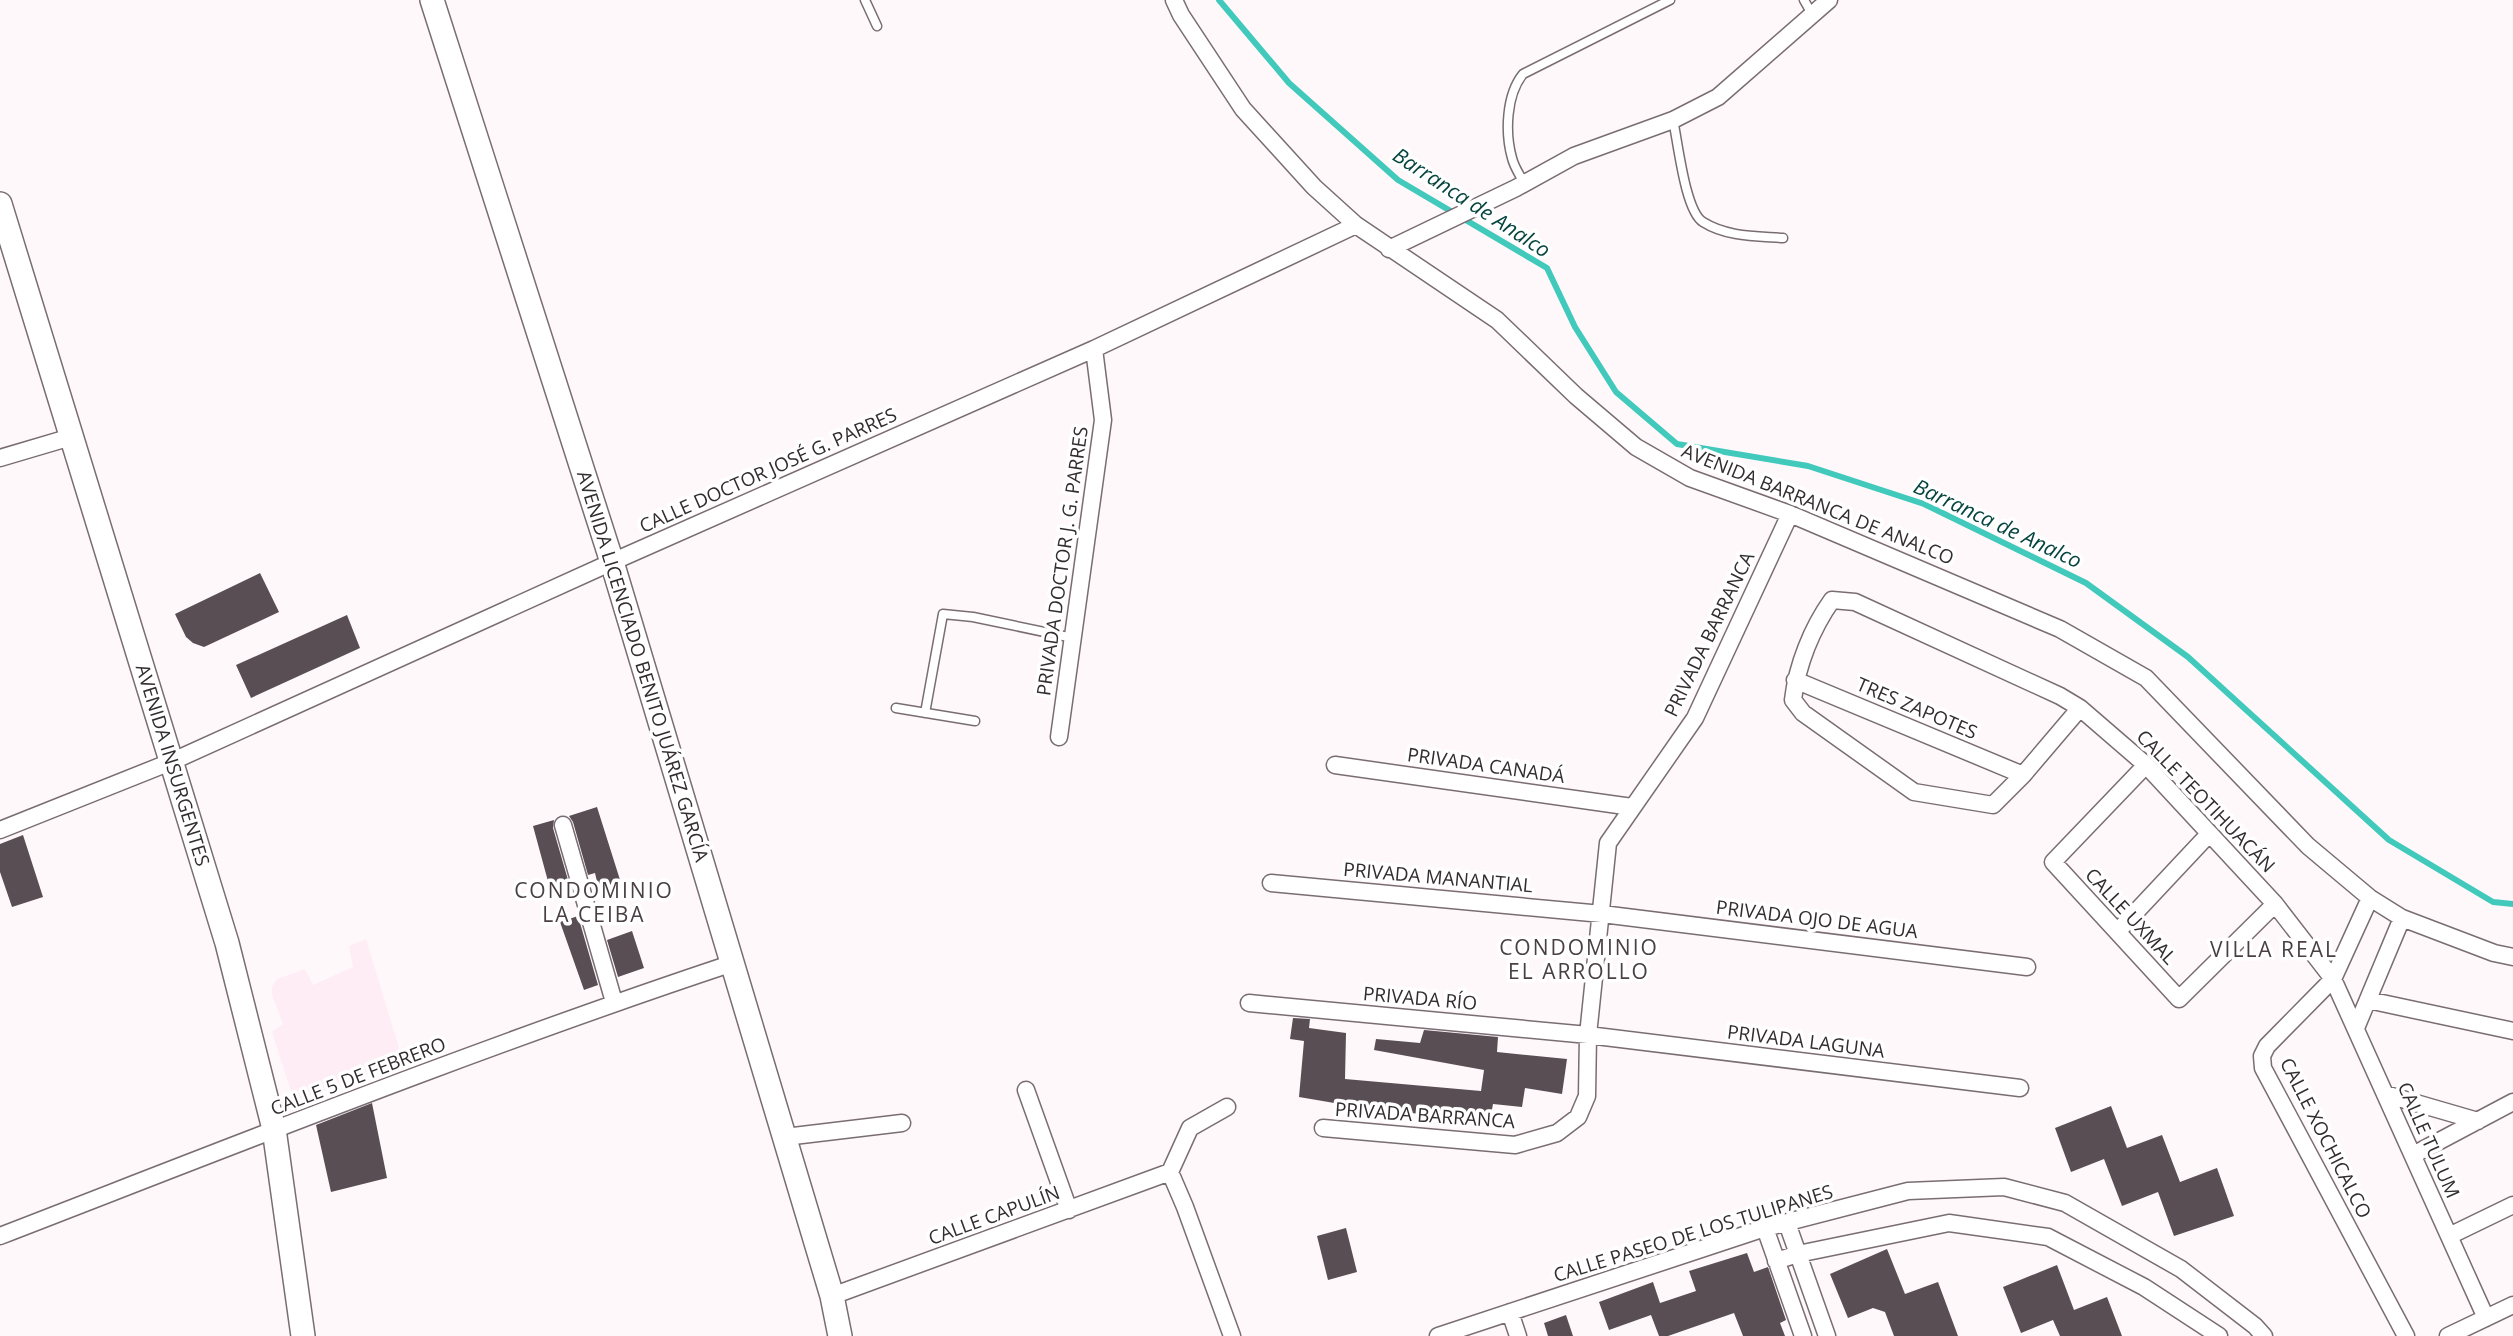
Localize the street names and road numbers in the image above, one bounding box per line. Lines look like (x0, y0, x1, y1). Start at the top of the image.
street label: CALLE DOCTOR JOSÉ G. PARRES (635, 401, 901, 539)
street label: PRIVADA DOCTOR J. G. PARRES (1030, 425, 1094, 697)
street label: AVENIDA BARRANCA DE ANALCO (1678, 437, 1958, 571)
street label: AVENIDA LICENCIADO BENITO JUÁREZ GARCÍA (571, 467, 715, 865)
street label: PRIVADA BARRANCA (1658, 547, 1760, 721)
street label: AVENIDA INSURGENTES (130, 661, 216, 869)
street label: TRES ZAPOTES (1853, 671, 1981, 745)
street label: CALLE TEOTIHUACÁN (2131, 724, 2281, 878)
street label: PRIVADA CANADÁ (1406, 741, 1566, 789)
street label: PRIVADA MANANTIAL (1342, 856, 1534, 898)
street label: CALLE UXMAL (2079, 862, 2183, 970)
street label: PRIVADA OJO DE AGUA (1715, 894, 1919, 944)
street label: PRIVADA RÍO (1362, 980, 1478, 1016)
street label: PRIVADA LAGUNA (1726, 1018, 1886, 1064)
street label: CALLE 5 DE FEBRERO (267, 1031, 449, 1121)
street label: CALLE XOCHICALCO (2274, 1053, 2378, 1223)
street label: CALLE TULUM (2392, 1078, 2466, 1202)
street label: PRIVADA BARRANCA (1334, 1096, 1516, 1134)
street label: CALLE PASEO DE LOS TULIPANES (1550, 1178, 1836, 1288)
street label: CALLE CAPULÍN (925, 1179, 1063, 1251)

